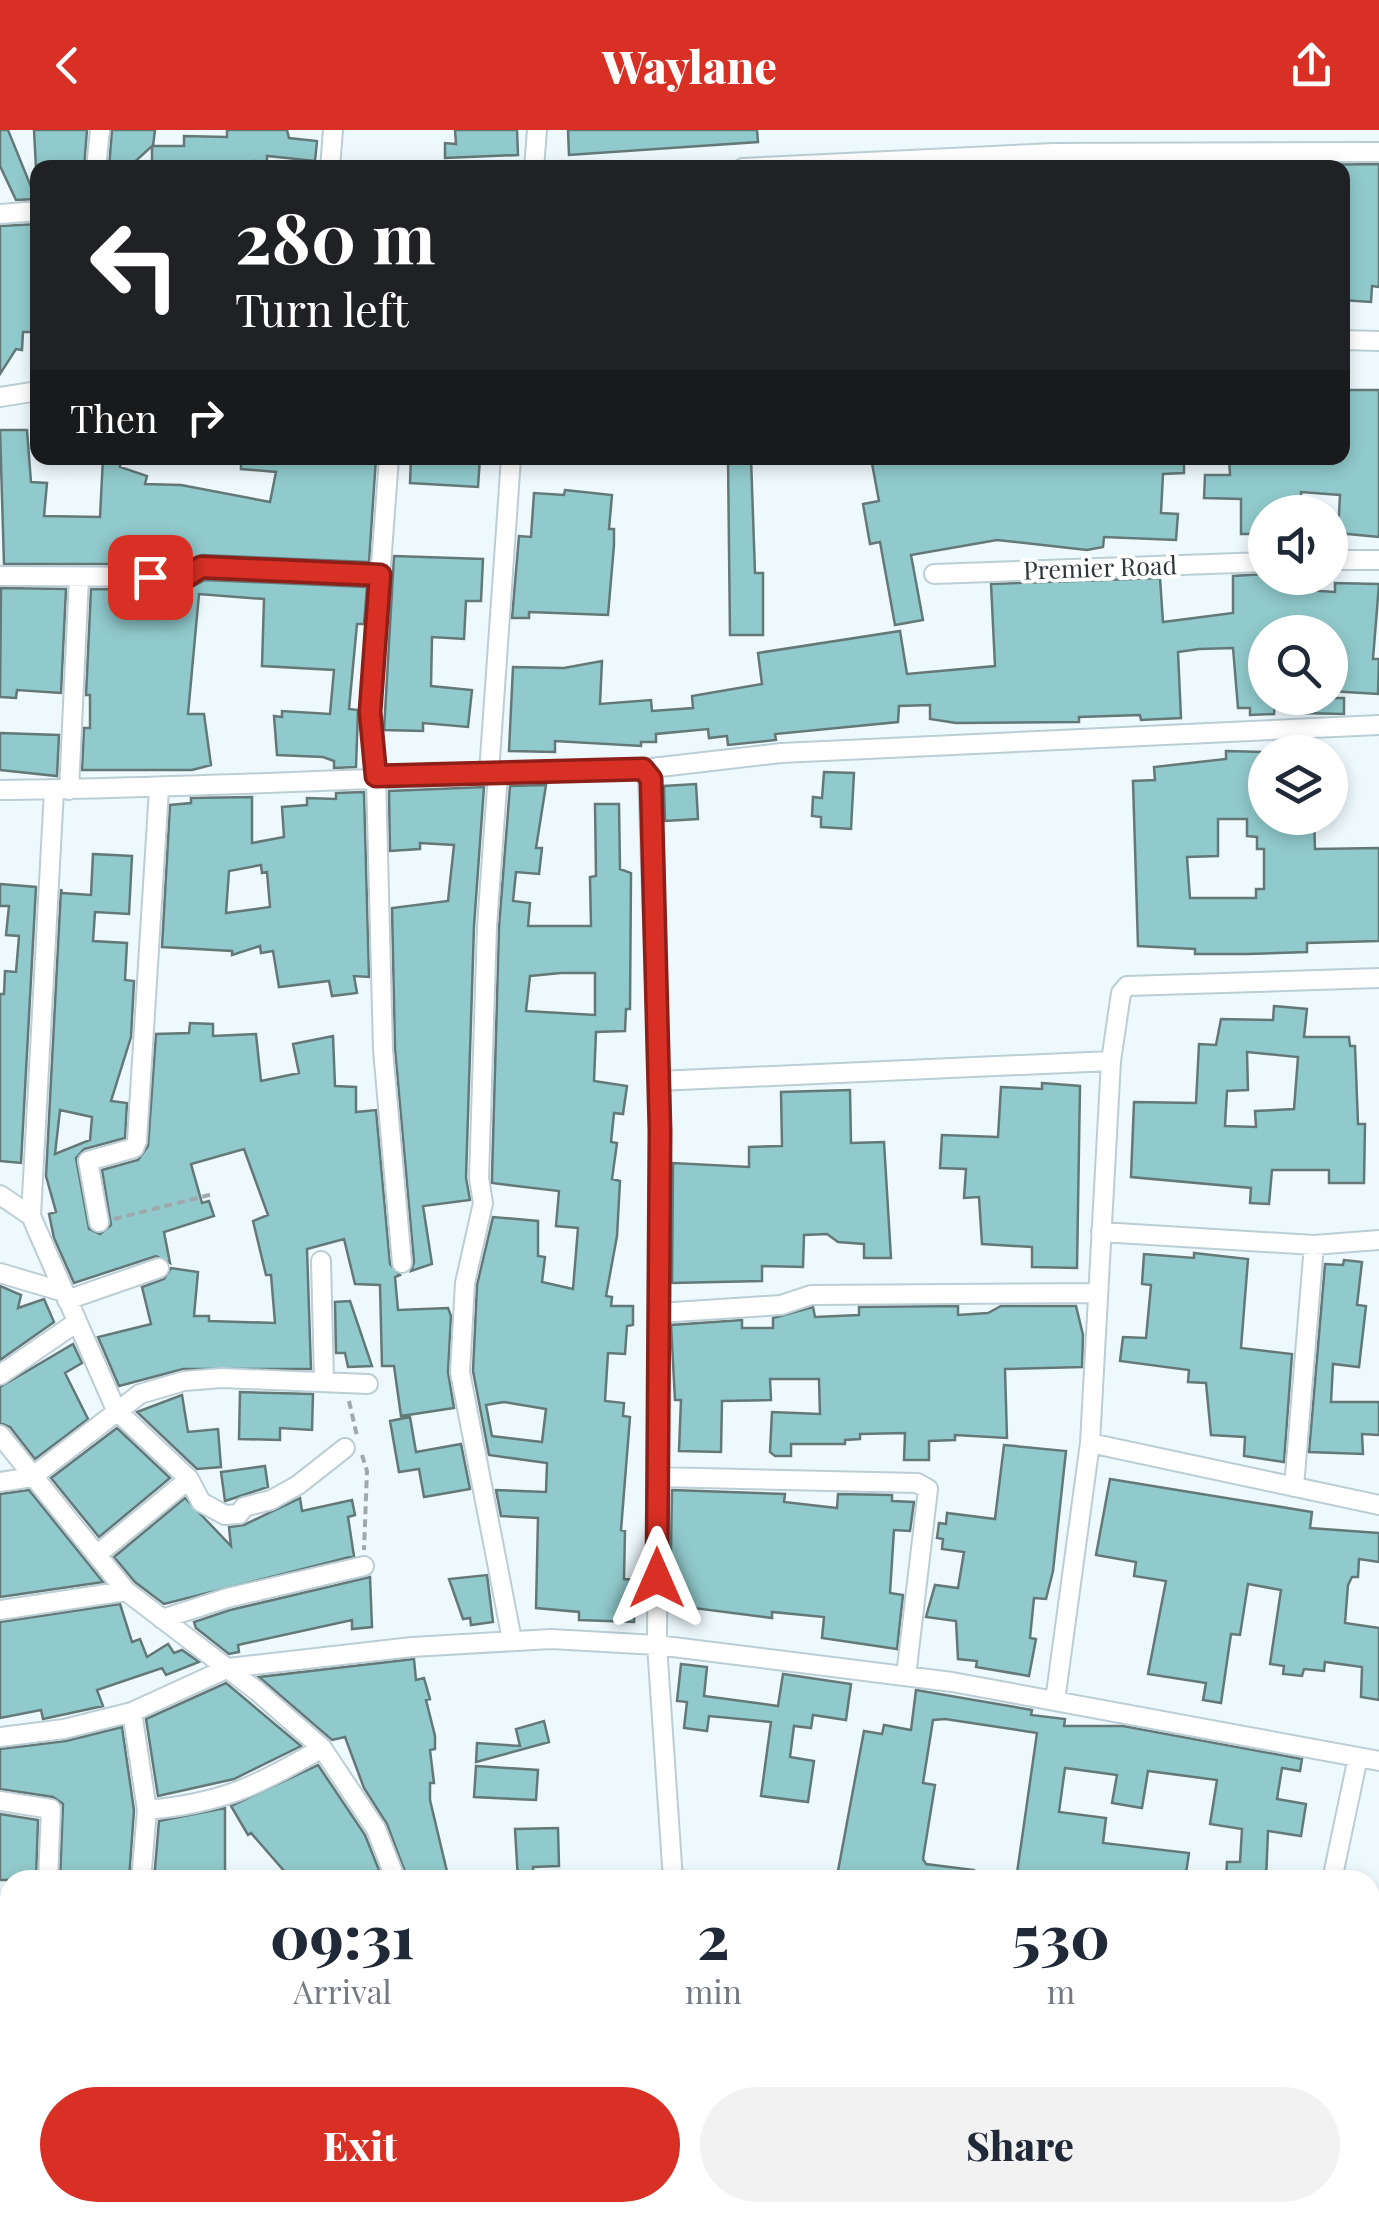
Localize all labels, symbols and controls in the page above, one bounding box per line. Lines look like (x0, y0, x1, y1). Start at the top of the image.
text: Waylane (602, 35, 777, 95)
icon: back (40, 38, 95, 93)
icon: share (1284, 38, 1339, 93)
text: 280 m (235, 188, 436, 282)
icon: left (70, 200, 200, 330)
text: Turn left (235, 278, 409, 338)
icon: right (178, 390, 233, 445)
text: Then (70, 392, 158, 443)
map controls (1248, 495, 1348, 835)
button: sound (1248, 495, 1348, 595)
pin (108, 535, 193, 620)
street label: Premier Road (1023, 547, 1177, 586)
icon: arrive (123, 550, 178, 605)
button: search (1248, 615, 1348, 715)
button: layers (1248, 735, 1348, 835)
position arrow (605, 1526, 709, 1630)
text: 09:31 (270, 1894, 415, 1974)
text: 2 (697, 1894, 730, 1974)
text: 530 (1012, 1894, 1110, 1974)
text: Arrival (293, 1969, 392, 2012)
text: min (685, 1969, 742, 2012)
text: m (1047, 1969, 1075, 2012)
button: Exit (40, 2087, 680, 2202)
button: Share (700, 2087, 1340, 2202)

